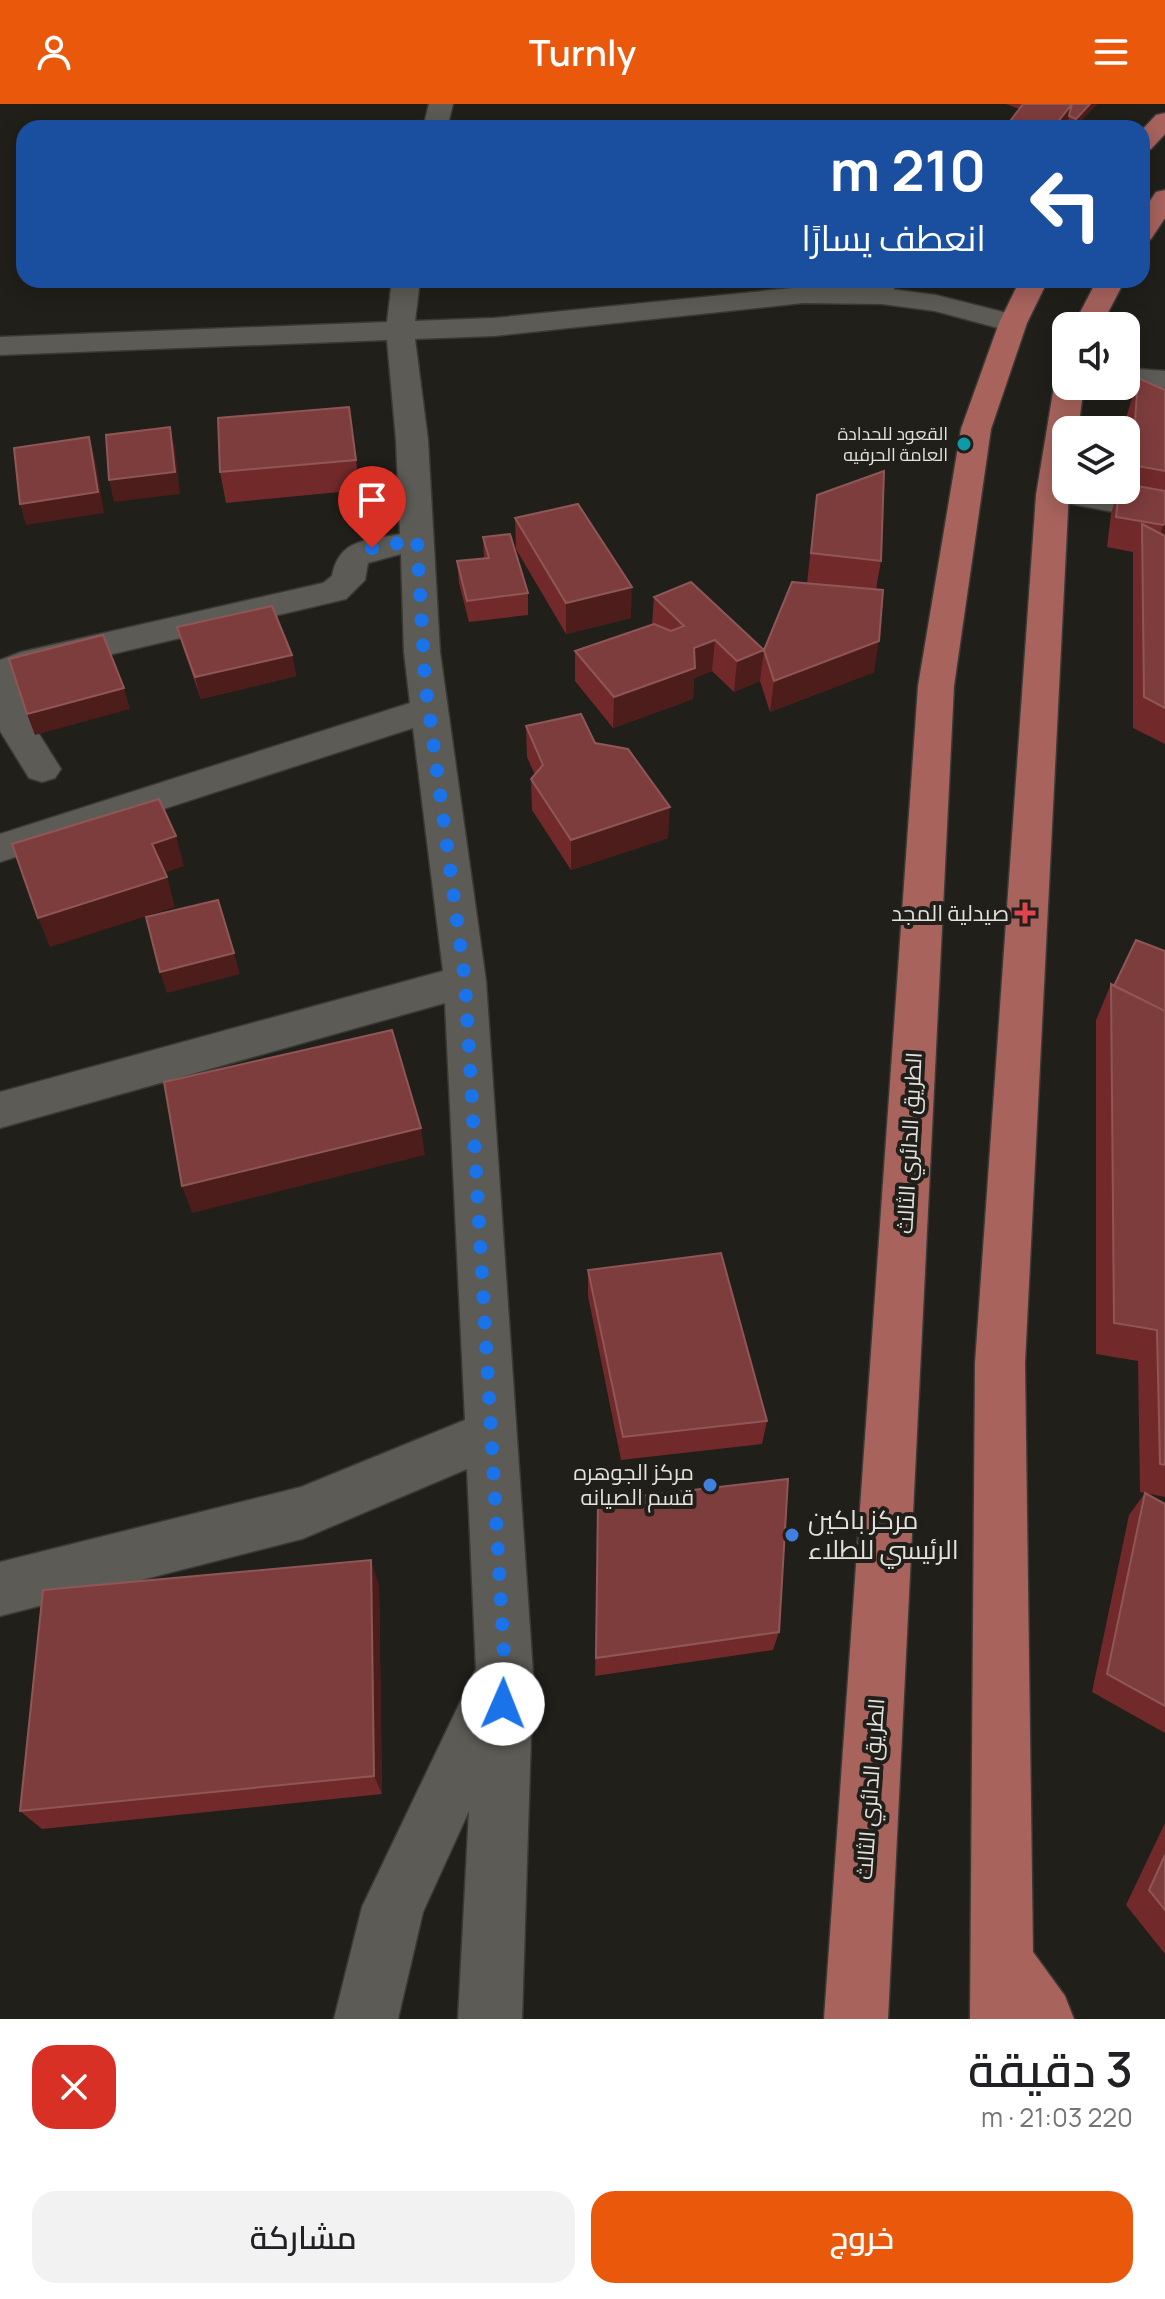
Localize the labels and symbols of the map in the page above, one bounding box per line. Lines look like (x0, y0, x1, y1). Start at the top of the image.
place label: القعود للحدادة العامة الحرفيه (838, 421, 948, 466)
marker: القعود للحدادة العامة الحرفيه (955, 435, 973, 453)
pin (338, 466, 406, 548)
place label: صيدلية المجد (891, 898, 1009, 928)
marker: صيدلية المجد (1016, 904, 1034, 922)
street label: الطريق الدائري الثالث (889, 1051, 931, 1235)
place label: مركز الجوهره قسم الصيانه (574, 1457, 694, 1513)
marker: مركز الجوهره قسم الصيانه (701, 1476, 719, 1494)
place label: مركز باكين الرئيسي للطلاء (808, 1501, 959, 1569)
marker: مركز باكين الرئيسي للطلاء (783, 1526, 801, 1544)
position arrow (461, 1662, 545, 1746)
street label: الطريق الدائري الثالث (849, 1697, 893, 1881)

